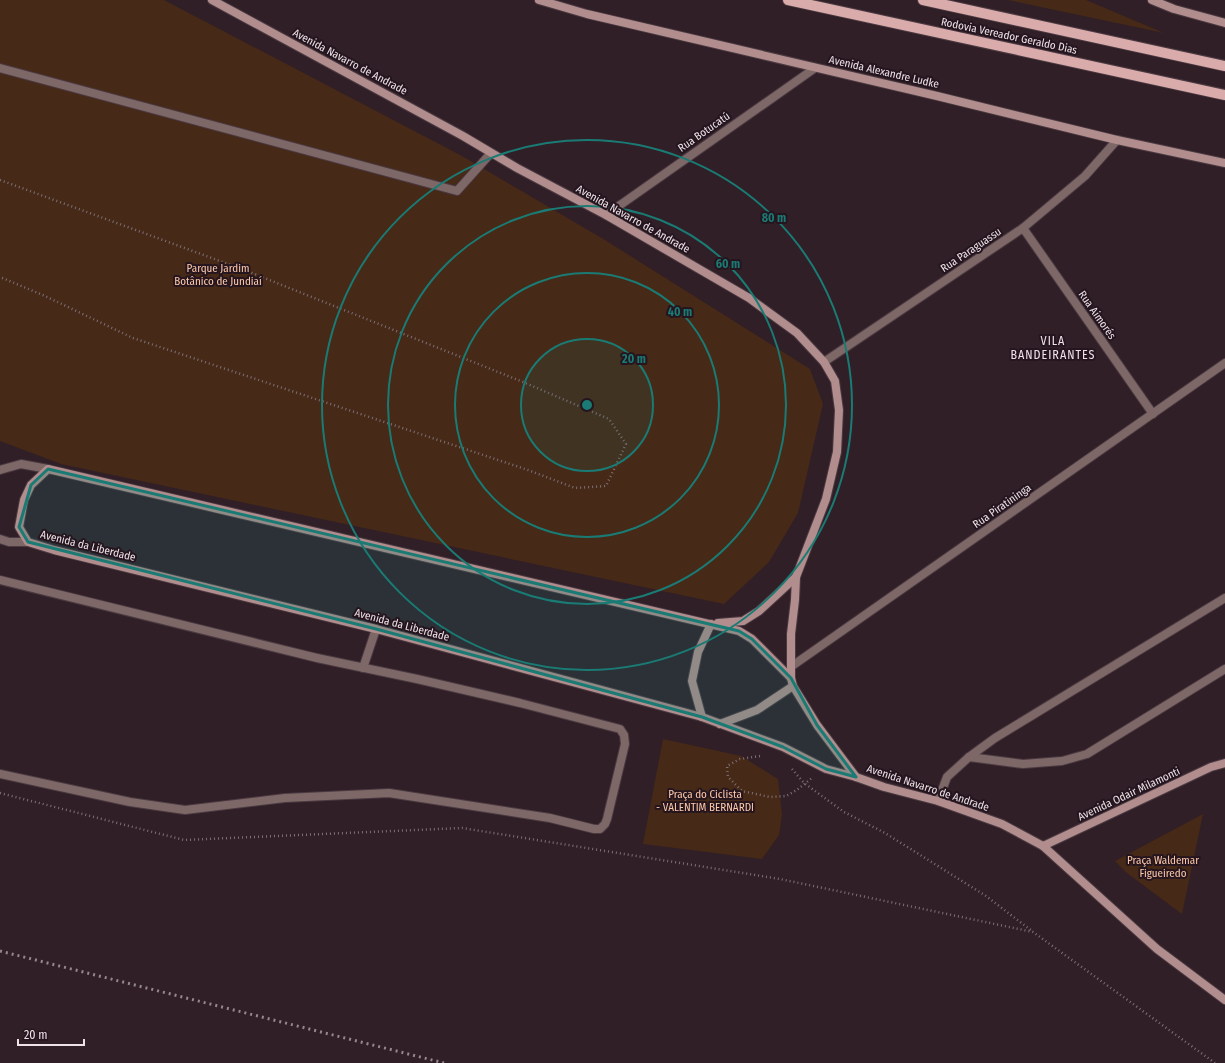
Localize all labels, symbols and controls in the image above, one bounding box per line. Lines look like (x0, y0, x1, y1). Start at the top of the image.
street label: Rodovia Vereador Geraldo Dias (940, 15, 1079, 57)
street label: Avenida Navarro de Andrade (290, 26, 410, 98)
street label: Avenida Alexandre Ludke (828, 53, 940, 91)
street label: Rua Botucatú (676, 109, 732, 155)
street label: Avenida Navarro de Andrade (574, 182, 692, 256)
text: 80 m (762, 211, 786, 225)
street label: Rua Paraguassu (938, 225, 1004, 275)
text: 60 m (716, 257, 740, 271)
park label: Parque Jardim Botânico de Jundiaí (174, 262, 262, 288)
street label: Rua Aimorés (1076, 288, 1119, 342)
text: 40 m (668, 305, 692, 319)
district label: VILA BANDEIRANTES (1011, 334, 1096, 362)
text: 20 m (621, 352, 646, 366)
centre of rings (580, 398, 594, 412)
street label: Rua Piratininga (970, 481, 1034, 531)
street label: Avenida da Liberdade (39, 528, 137, 564)
street label: Avenida da Liberdade (353, 606, 451, 644)
street label: Avenida Navarro de Andrade (865, 762, 991, 814)
street label: Avenida Odair Milamonti (1076, 765, 1182, 823)
park label: Praça do Ciclista - VALENTIM BERNARDI (656, 788, 754, 814)
park label: Praça Waldemar Figueiredo (1127, 854, 1199, 880)
scale bar (18, 1021, 84, 1047)
text: 20 m (24, 1028, 48, 1042)

